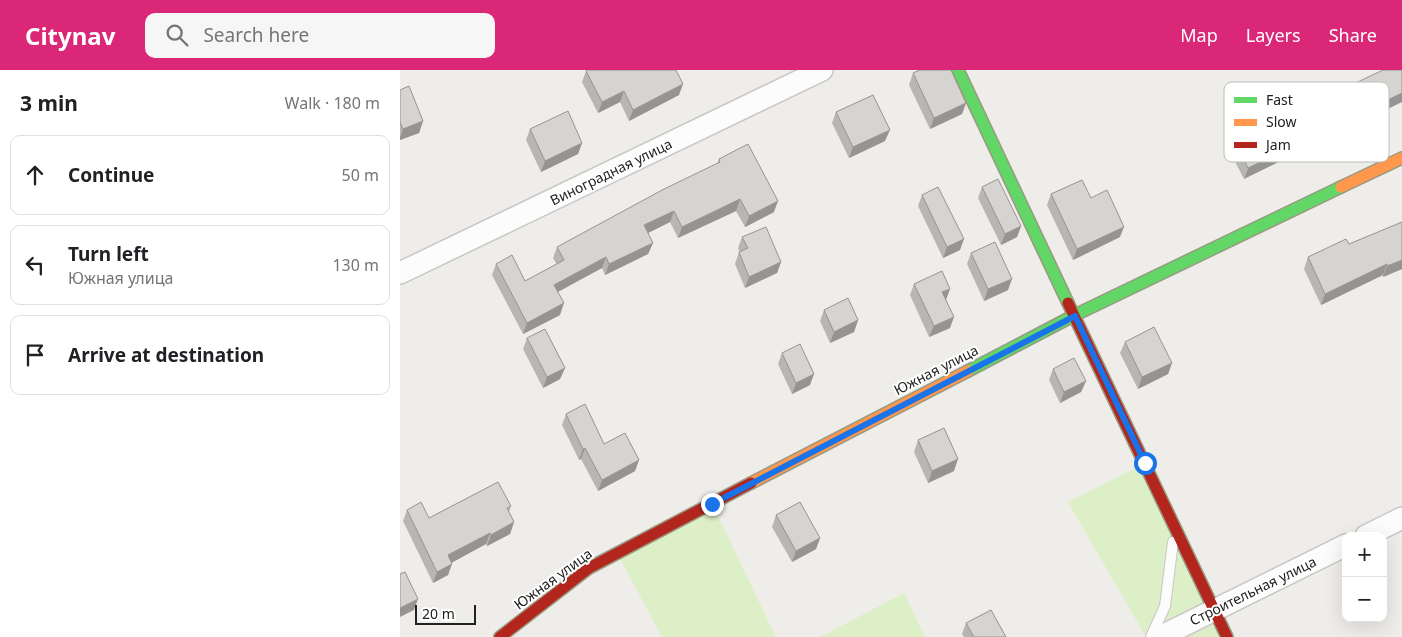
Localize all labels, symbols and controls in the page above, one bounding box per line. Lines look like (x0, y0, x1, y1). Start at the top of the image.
search box (145, 13, 495, 58)
text: Citynav (25, 19, 115, 52)
icon: search (163, 21, 191, 49)
text: Search here (203, 22, 309, 48)
text: Map (1180, 23, 1218, 47)
text: Layers (1246, 23, 1301, 47)
text: Share (1329, 23, 1377, 47)
legend (1224, 82, 1389, 162)
text: 3 min (20, 89, 78, 117)
text: Fast (1266, 90, 1293, 109)
text: Walk · 180 m (285, 92, 380, 114)
text: Slow (1266, 112, 1297, 131)
street label: Виноградная улица (547, 134, 675, 209)
text: Jam (1264, 135, 1291, 154)
icon: ahead (21, 161, 49, 189)
text: Continue (68, 162, 154, 188)
text: 50 m (342, 164, 379, 186)
text: Turn left (68, 241, 149, 267)
icon: left (21, 251, 49, 279)
text: 130 m (332, 254, 379, 276)
text: Южная улица (68, 267, 173, 289)
street label: Южная улица (890, 340, 981, 399)
icon: arrive (21, 341, 49, 369)
text: Arrive at destination (68, 342, 264, 368)
route start (1134, 452, 1157, 475)
route end (701, 493, 724, 516)
map controls (1342, 532, 1387, 622)
button: + (1342, 532, 1387, 577)
street label: Южная улица (510, 544, 596, 613)
street label: Строительная улица (1186, 552, 1319, 629)
button: − (1342, 577, 1387, 622)
scale bar (415, 602, 476, 625)
text: 20 m (422, 604, 455, 623)

